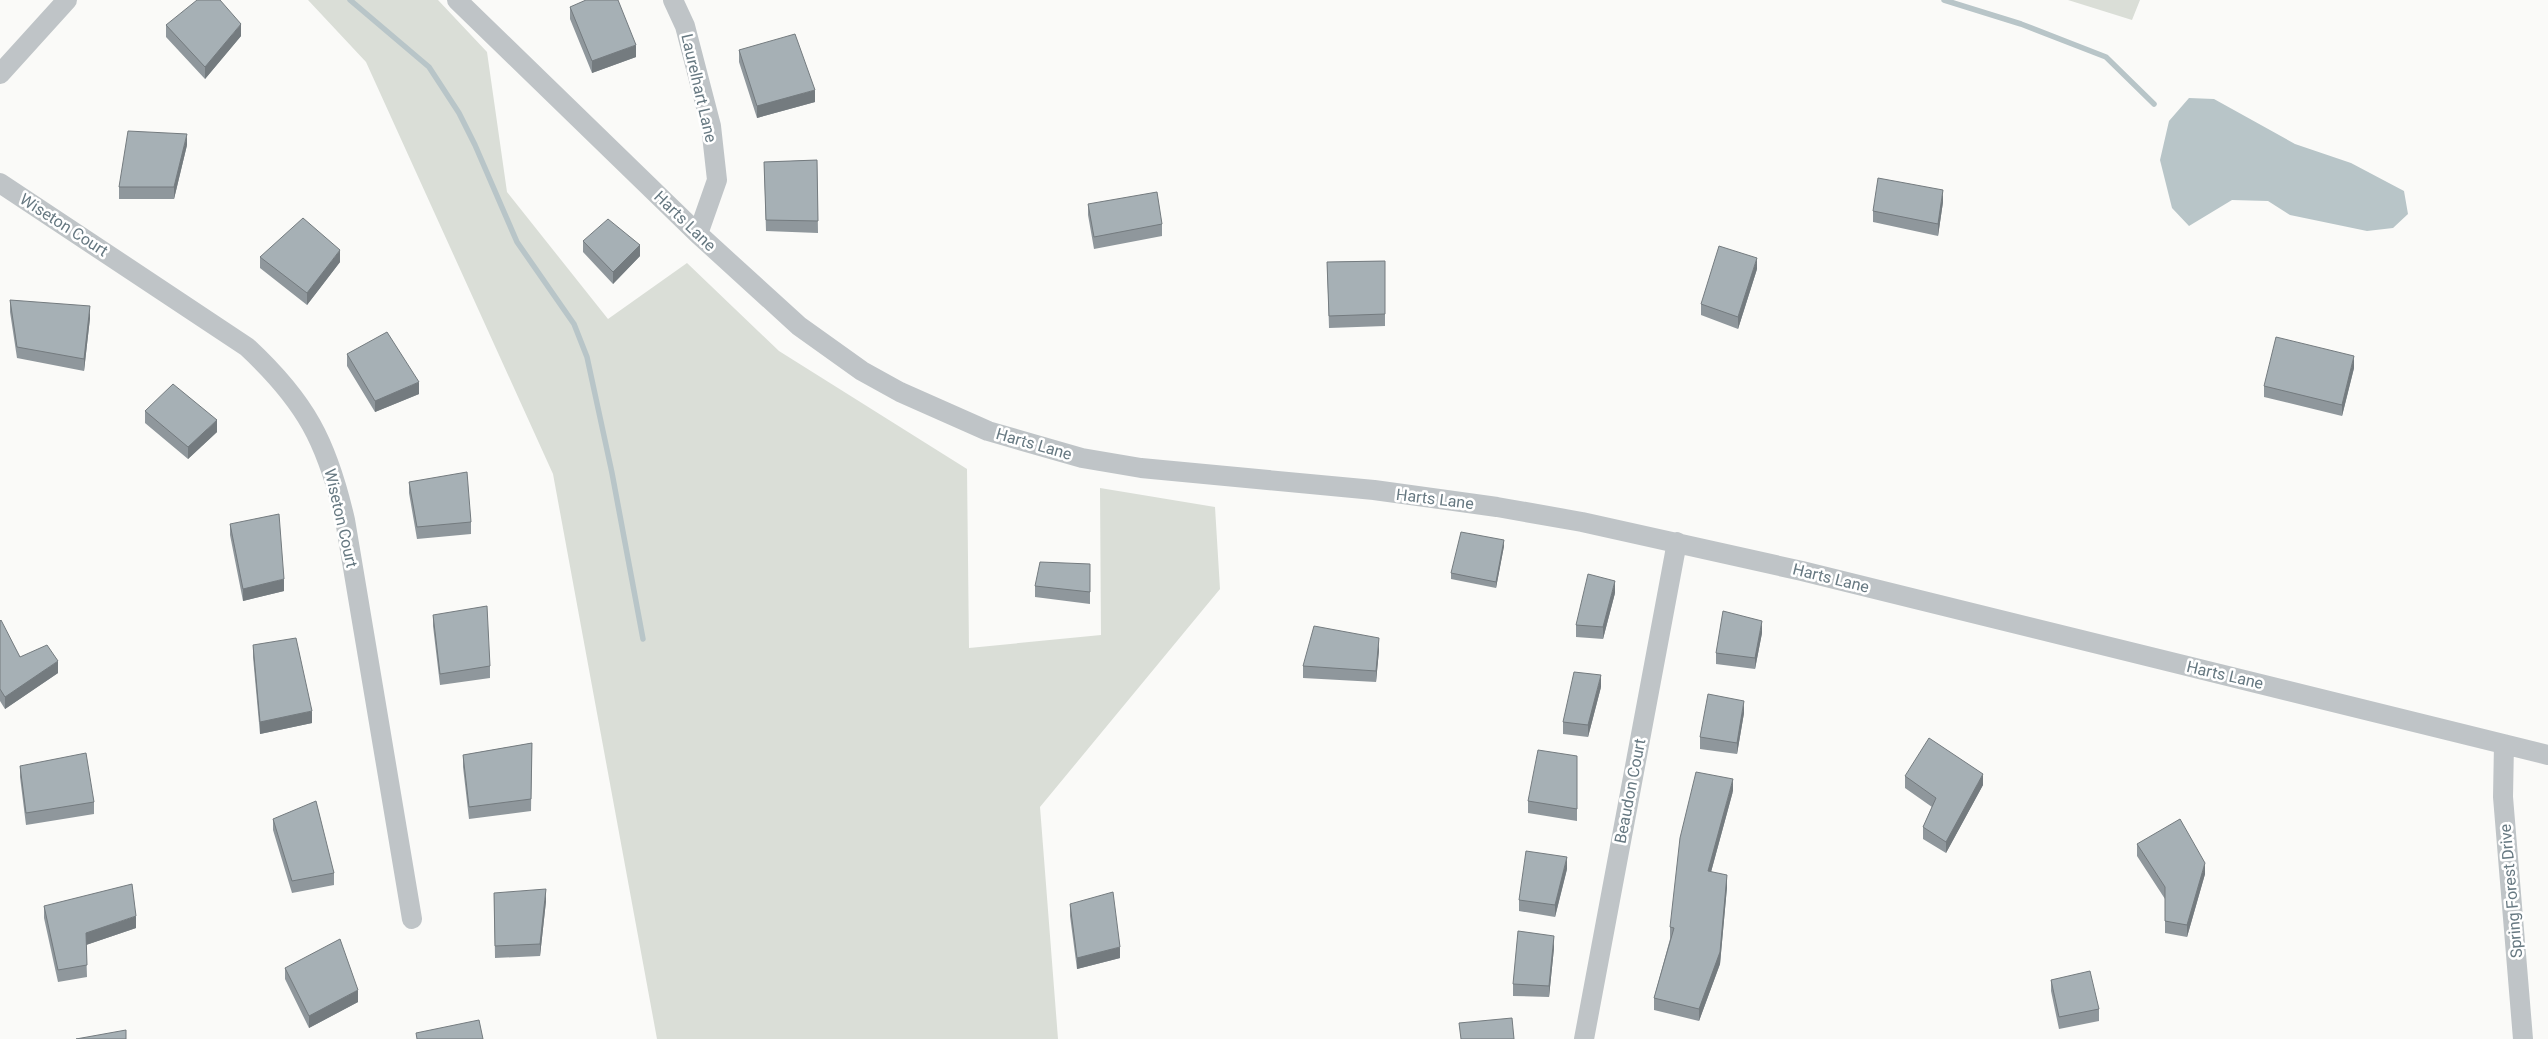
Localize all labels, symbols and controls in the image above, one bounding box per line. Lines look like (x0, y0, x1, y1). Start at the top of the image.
street label: Laurelhart Lane (677, 32, 721, 144)
street label: Harts Lane (650, 187, 720, 255)
street label: Wiseton Court (16, 189, 112, 261)
street label: Harts Lane (994, 424, 1074, 464)
street label: Wiseton Court (320, 467, 362, 569)
street label: Harts Lane (1395, 485, 1475, 513)
street label: Harts Lane (1791, 559, 1871, 597)
street label: Harts Lane (2185, 657, 2265, 693)
street label: Beaudon Court (1611, 737, 1649, 845)
street label: Spring Forest Drive (2496, 823, 2526, 959)

